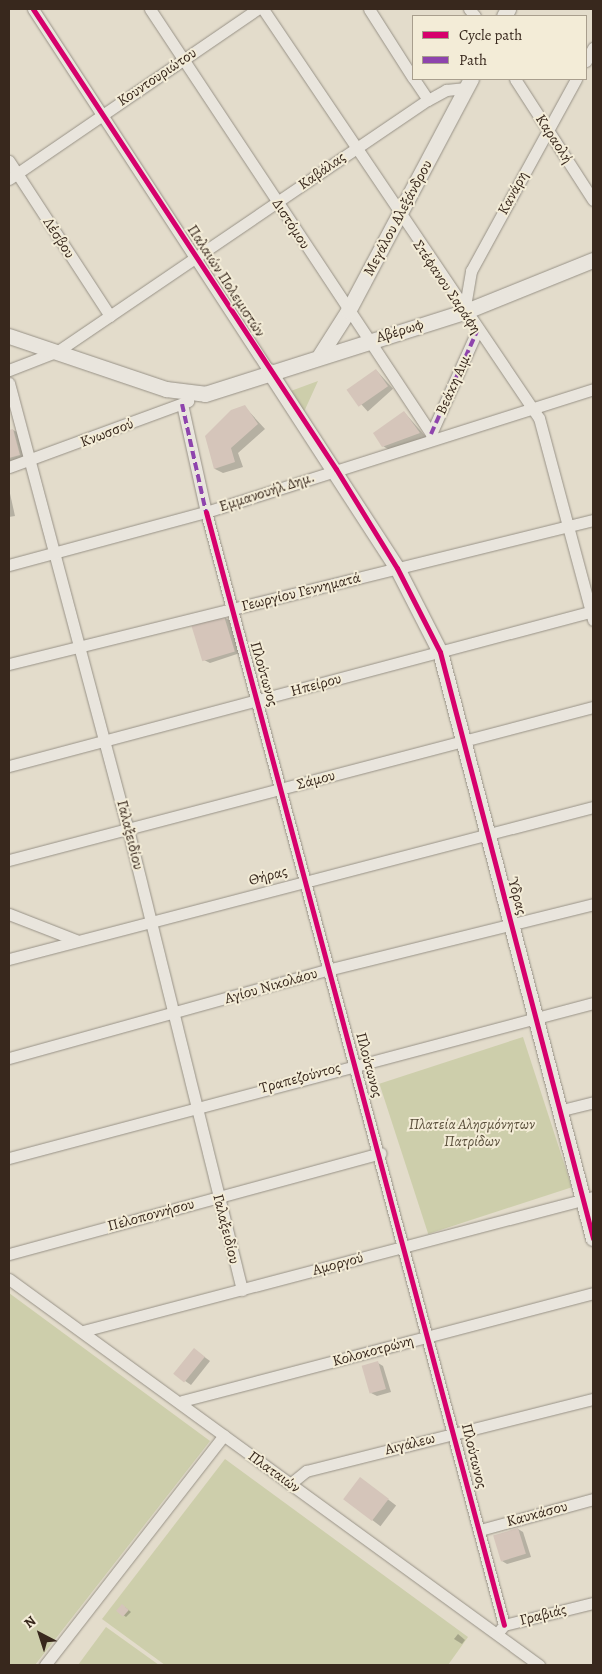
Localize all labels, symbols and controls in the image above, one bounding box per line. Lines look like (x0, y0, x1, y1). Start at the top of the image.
legend (412, 15, 587, 80)
text: Cycle path (459, 25, 522, 45)
street label: Κουντουριώτου (114, 44, 200, 110)
text: Path (459, 50, 487, 70)
street label: Καραολή (531, 111, 577, 167)
street label: Καβάλας (295, 148, 349, 194)
street label: Μεγάλου Αλεξάνδρου (360, 157, 436, 279)
street label: Κανάρη (494, 168, 532, 218)
street label: Διστόμου (268, 196, 314, 252)
street label: Λέσβου (39, 214, 79, 262)
street label: Παλαιών Πολεμιστών (183, 222, 269, 340)
street label: Στέφανου Σαράφη (409, 237, 485, 337)
street label: Αβέρωφ (374, 315, 426, 347)
street label: Βεάκη Αιμ. (432, 349, 476, 417)
street label: Κνωσσού (78, 415, 136, 451)
street label: Εμμανουήλ Δημ. (217, 468, 317, 516)
street label: Γεωργίου Γεννηματά (240, 568, 362, 616)
street label: Πλούτωνος (246, 640, 282, 708)
street label: Ηπείρου (289, 670, 343, 700)
street label: Σάμου (295, 766, 337, 794)
street label: Γαλαξειδίου (113, 798, 147, 872)
street label: Θήρας (247, 862, 289, 890)
street label: Ύδρας (503, 875, 531, 917)
street label: Αγίου Νικολάου (222, 964, 320, 1008)
street label: Πλούτωνος (352, 1031, 386, 1099)
street label: Τραπεζούντος (258, 1059, 342, 1097)
park label: Πλατεία Αλησμόνητων Πατρίδων (409, 1115, 535, 1150)
street label: Γαλαξειδίου (209, 1192, 243, 1266)
street label: Πελοποννήσου (106, 1195, 196, 1235)
street label: Αμοργού (311, 1249, 365, 1279)
street label: Κολοκοτρώνη (331, 1332, 415, 1370)
street label: Πλούτωνος (457, 1422, 491, 1490)
street label: Αιγάλεω (383, 1429, 437, 1459)
street label: Πλαταιών (244, 1447, 304, 1497)
street label: Καυκάσου (504, 1497, 570, 1531)
street label: Γραβιάς (518, 1601, 568, 1629)
north arrow (15, 1609, 65, 1659)
text: N (20, 1612, 40, 1633)

